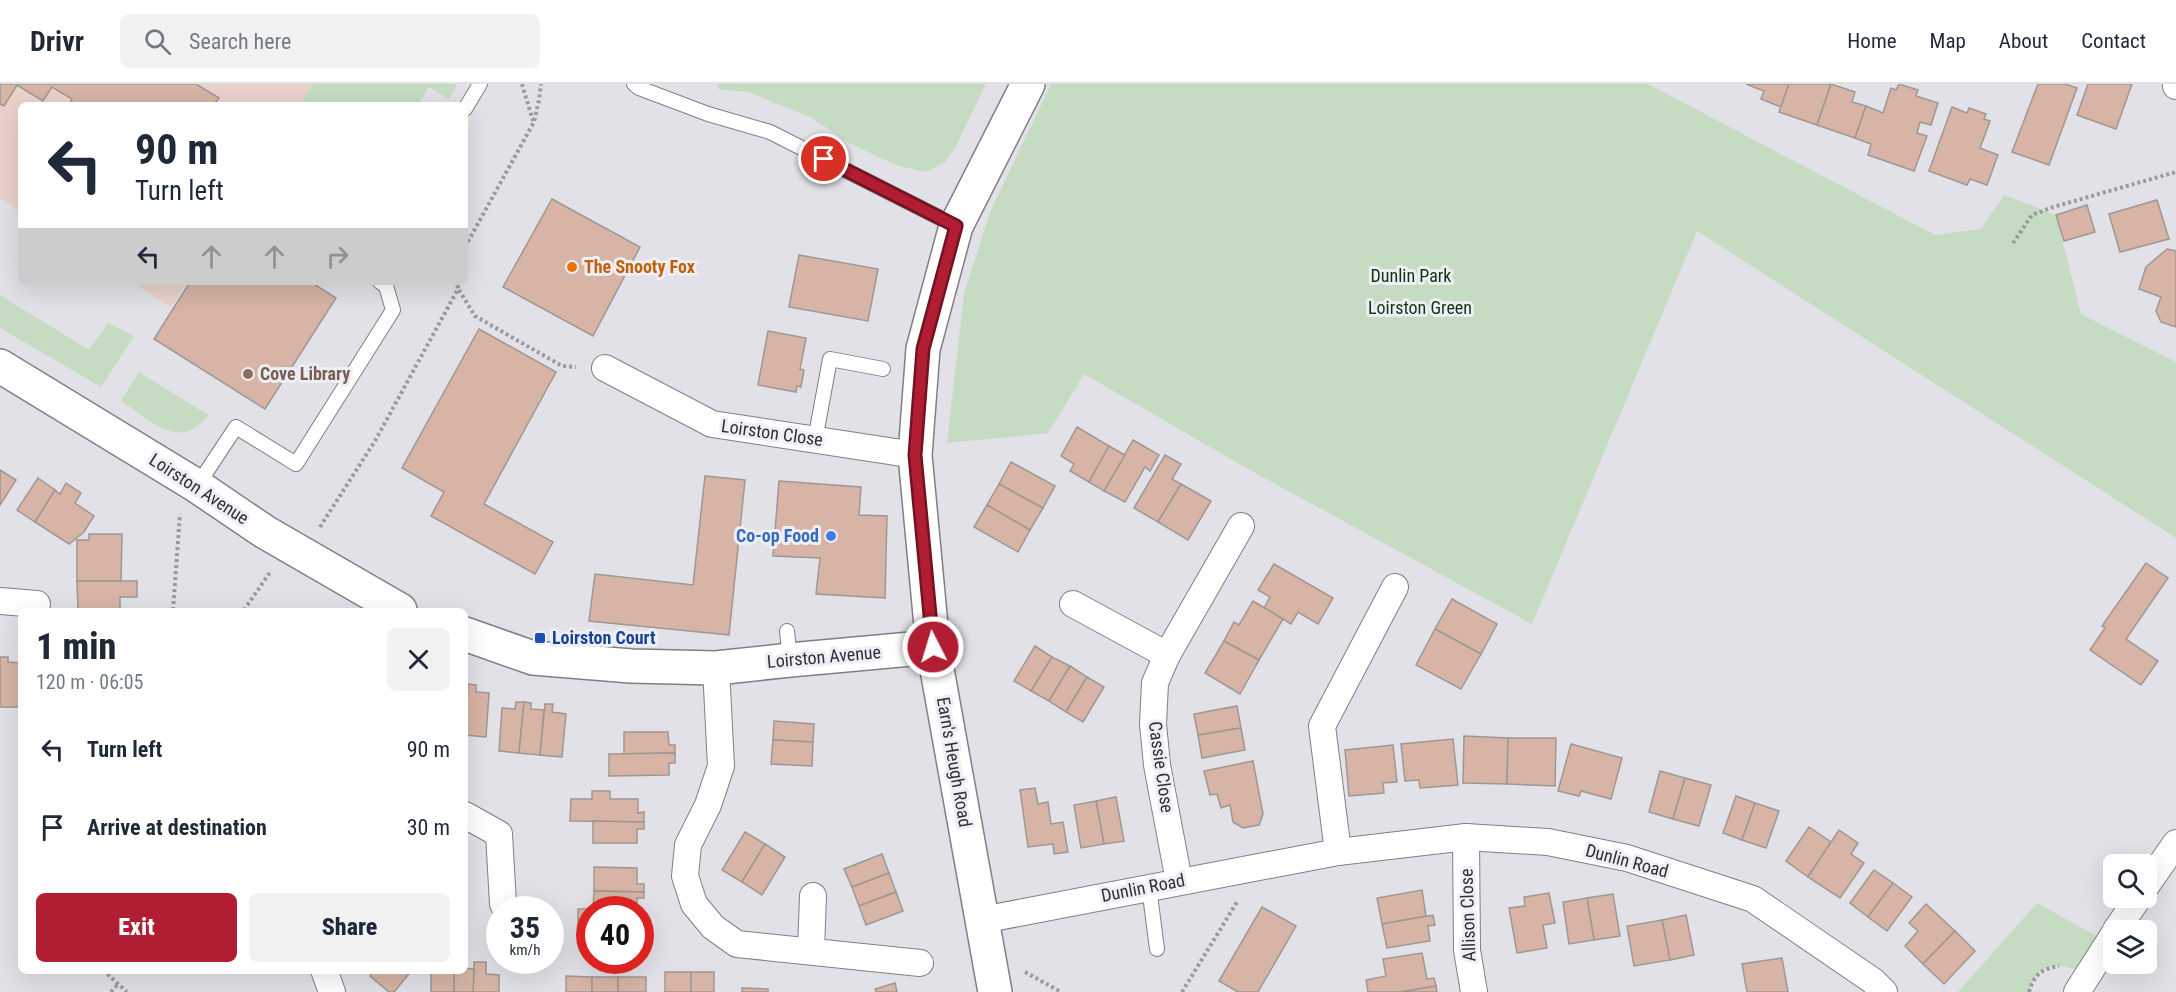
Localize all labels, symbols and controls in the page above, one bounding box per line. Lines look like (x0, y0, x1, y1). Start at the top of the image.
search box (120, 14, 540, 68)
text: Drivr (30, 25, 84, 58)
icon: search (141, 25, 174, 58)
text: Search here (189, 29, 291, 54)
text: Home (1847, 29, 1897, 53)
text: Map (1930, 29, 1966, 53)
text: About (1999, 29, 2048, 53)
text: Contact (2081, 29, 2146, 53)
text: 90 m (135, 125, 218, 174)
icon: left (36, 126, 114, 204)
pin (798, 133, 849, 184)
icon: arrive (807, 142, 840, 175)
text: Turn left (135, 175, 224, 207)
icon: left (132, 240, 165, 273)
icon: ahead (195, 240, 228, 273)
icon: ahead (258, 240, 291, 273)
icon: right (321, 240, 354, 273)
place label: The Snooty Fox (584, 256, 695, 277)
marker: The Snooty Fox (565, 260, 579, 274)
park label: Dunlin Park (1371, 265, 1451, 286)
park label: Loirston Green (1368, 297, 1472, 318)
place label: Cove Library (260, 363, 350, 384)
marker: Cove Library (241, 367, 255, 381)
street label: Loirston Close (720, 415, 824, 450)
street label: Loirston Avenue (146, 449, 253, 529)
place label: Co-op Food (736, 525, 819, 546)
marker: Co-op Food (824, 529, 838, 543)
position arrow (901, 615, 965, 679)
text: 1 min (36, 626, 116, 668)
place label: Loirston Court (552, 627, 656, 648)
button: close (387, 628, 450, 691)
marker: Loirston Court (533, 631, 547, 645)
street label: Loirston Avenue (766, 641, 882, 672)
text: 120 m · 06:05 (36, 670, 143, 694)
street label: Earn's Heugh Road (933, 695, 976, 829)
street label: Cassie Close (1145, 720, 1178, 814)
icon: left (36, 733, 69, 766)
text: Turn left (87, 737, 162, 762)
text: 90 m (407, 737, 450, 762)
icon: arrive (36, 811, 69, 844)
text: Arrive at destination (87, 815, 267, 840)
text: 30 m (407, 815, 450, 840)
street label: Dunlin Road (1583, 839, 1671, 882)
map controls (2103, 854, 2157, 974)
button: search (2103, 854, 2157, 908)
street label: Allison Close (1455, 868, 1480, 962)
street label: Dunlin Road (1099, 869, 1187, 906)
button: Exit (36, 893, 237, 962)
button: Share (249, 893, 450, 962)
speed limit sign: 40 (576, 896, 654, 974)
text: 35 (510, 910, 540, 945)
button: layers (2103, 920, 2157, 974)
text: km/h (510, 941, 540, 959)

